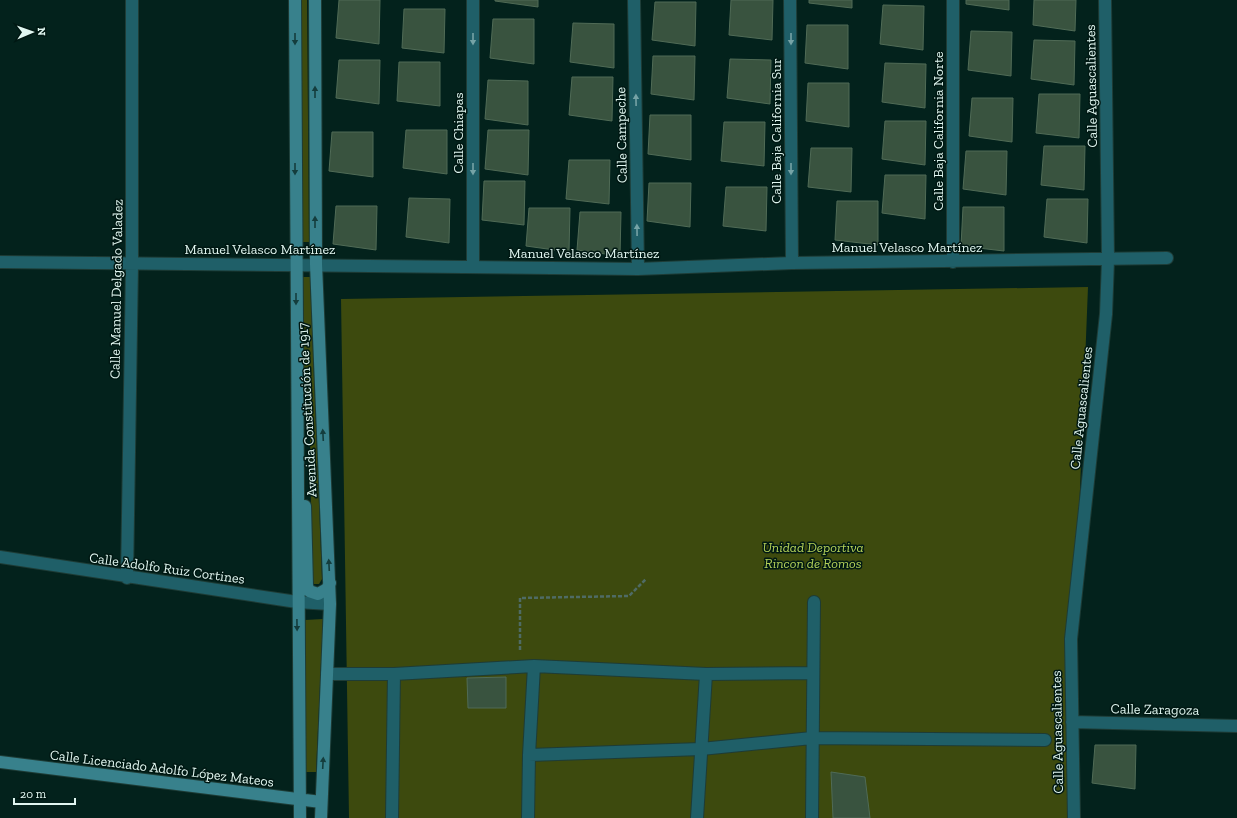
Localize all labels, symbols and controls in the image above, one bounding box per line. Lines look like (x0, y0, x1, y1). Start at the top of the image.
north arrow (12, 12, 52, 52)
street label: Calle Aguascalientes (1082, 24, 1101, 148)
text: N (35, 27, 48, 37)
one-way arrow (292, 33, 298, 46)
one-way arrow (470, 33, 476, 46)
one-way arrow (788, 33, 794, 46)
street label: Calle Baja California Norte (930, 51, 947, 211)
street label: Calle Baja California Sur (768, 58, 785, 204)
one-way arrow (312, 85, 318, 98)
street label: Calle Campeche (612, 86, 631, 183)
street label: Calle Chiapas (450, 92, 467, 174)
one-way arrow (633, 93, 639, 106)
one-way arrow (292, 163, 298, 176)
one-way arrow (470, 163, 476, 176)
one-way arrow (788, 163, 794, 176)
street label: Calle Manuel Delgado Valadez (106, 199, 127, 379)
one-way arrow (312, 216, 319, 228)
one-way arrow (634, 224, 641, 236)
street label: Manuel Velasco Martínez (831, 239, 983, 256)
street label: Manuel Velasco Martínez (184, 241, 336, 258)
street label: Manuel Velasco Martínez (508, 245, 660, 262)
one-way arrow (293, 293, 299, 306)
street label: Avenida Constitución de 1917 (294, 322, 321, 498)
street label: Calle Aguascalientes (1067, 346, 1096, 470)
one-way arrow (320, 428, 326, 441)
park label: Unidad Deportiva Rincon de Romos (762, 539, 864, 572)
street label: Calle Adolfo Ruiz Cortines (88, 549, 246, 588)
one-way arrow (326, 558, 332, 571)
one-way arrow (294, 619, 301, 631)
street label: Calle Aguascalientes (1048, 670, 1067, 794)
street label: Calle Zaragoza (1111, 700, 1200, 719)
street label: Calle Licenciado Adolfo López Mateos (49, 746, 275, 791)
one-way arrow (320, 756, 326, 769)
scale bar (14, 780, 75, 806)
text: 20 m (20, 787, 47, 801)

